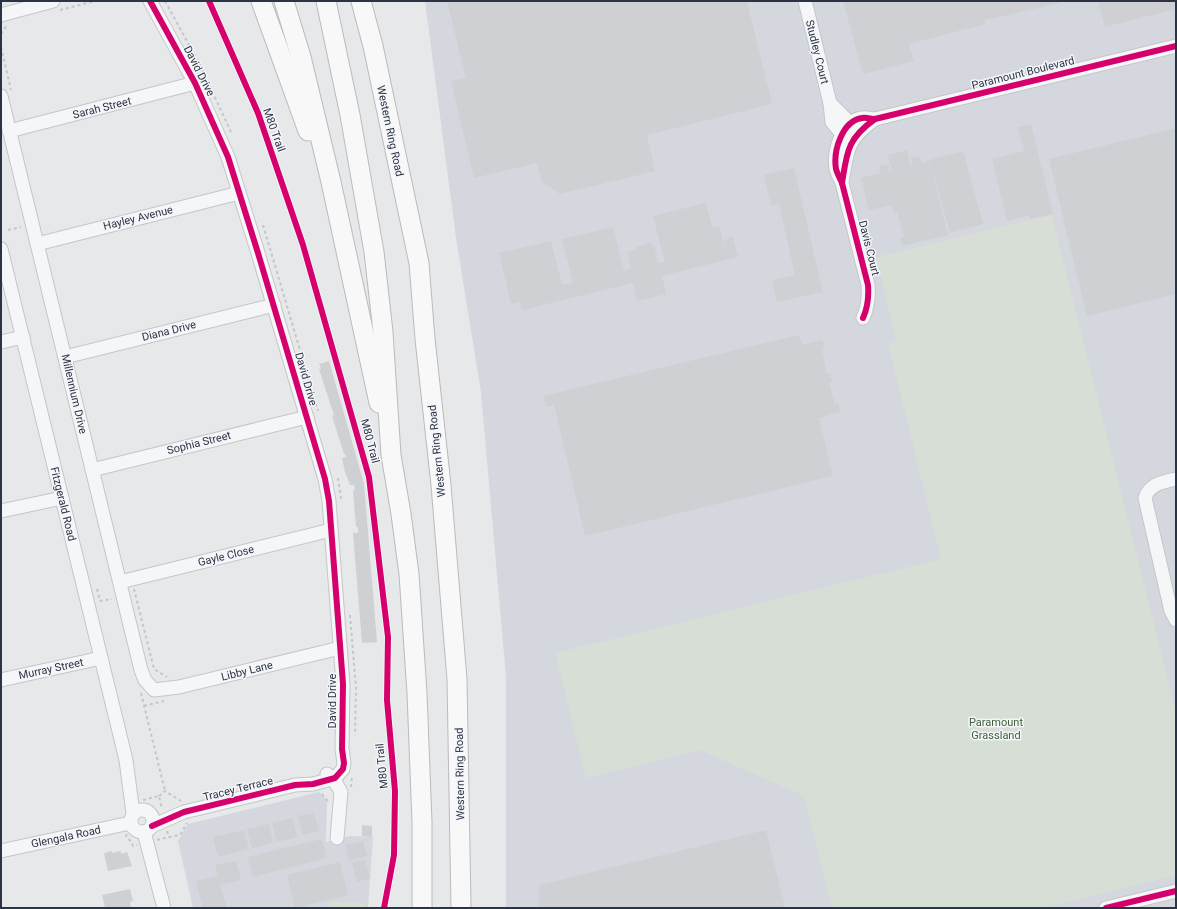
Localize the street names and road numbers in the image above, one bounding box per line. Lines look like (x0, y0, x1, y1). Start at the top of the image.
street label: Studley Court (803, 18, 831, 86)
street label: David Drive (181, 44, 217, 98)
street label: Paramount Boulevard (970, 54, 1076, 92)
street label: Western Ring Road (374, 84, 406, 178)
street label: Sarah Street (71, 94, 133, 122)
street label: M80 Trail (260, 106, 288, 154)
street label: Hayley Avenue (102, 203, 174, 233)
street label: Davis Court (856, 219, 882, 277)
street label: Diana Drive (141, 318, 198, 344)
street label: David Drive (292, 351, 320, 407)
street label: Millennium Drive (59, 353, 90, 435)
street label: Western Ring Road (426, 404, 448, 498)
street label: M80 Trail (358, 417, 382, 465)
street label: Sophia Street (166, 429, 233, 457)
street label: Fitzgerald Road (47, 466, 79, 542)
street label: Gayle Close (197, 543, 256, 569)
street label: Murray Street (17, 656, 85, 682)
street label: Libby Lane (220, 658, 274, 684)
street label: David Drive (326, 673, 339, 728)
street label: Western Ring Road (453, 728, 467, 820)
street label: M80 Trail (373, 743, 391, 789)
street label: Tracey Terrace (202, 774, 274, 804)
street label: Glengala Road (30, 823, 102, 851)

